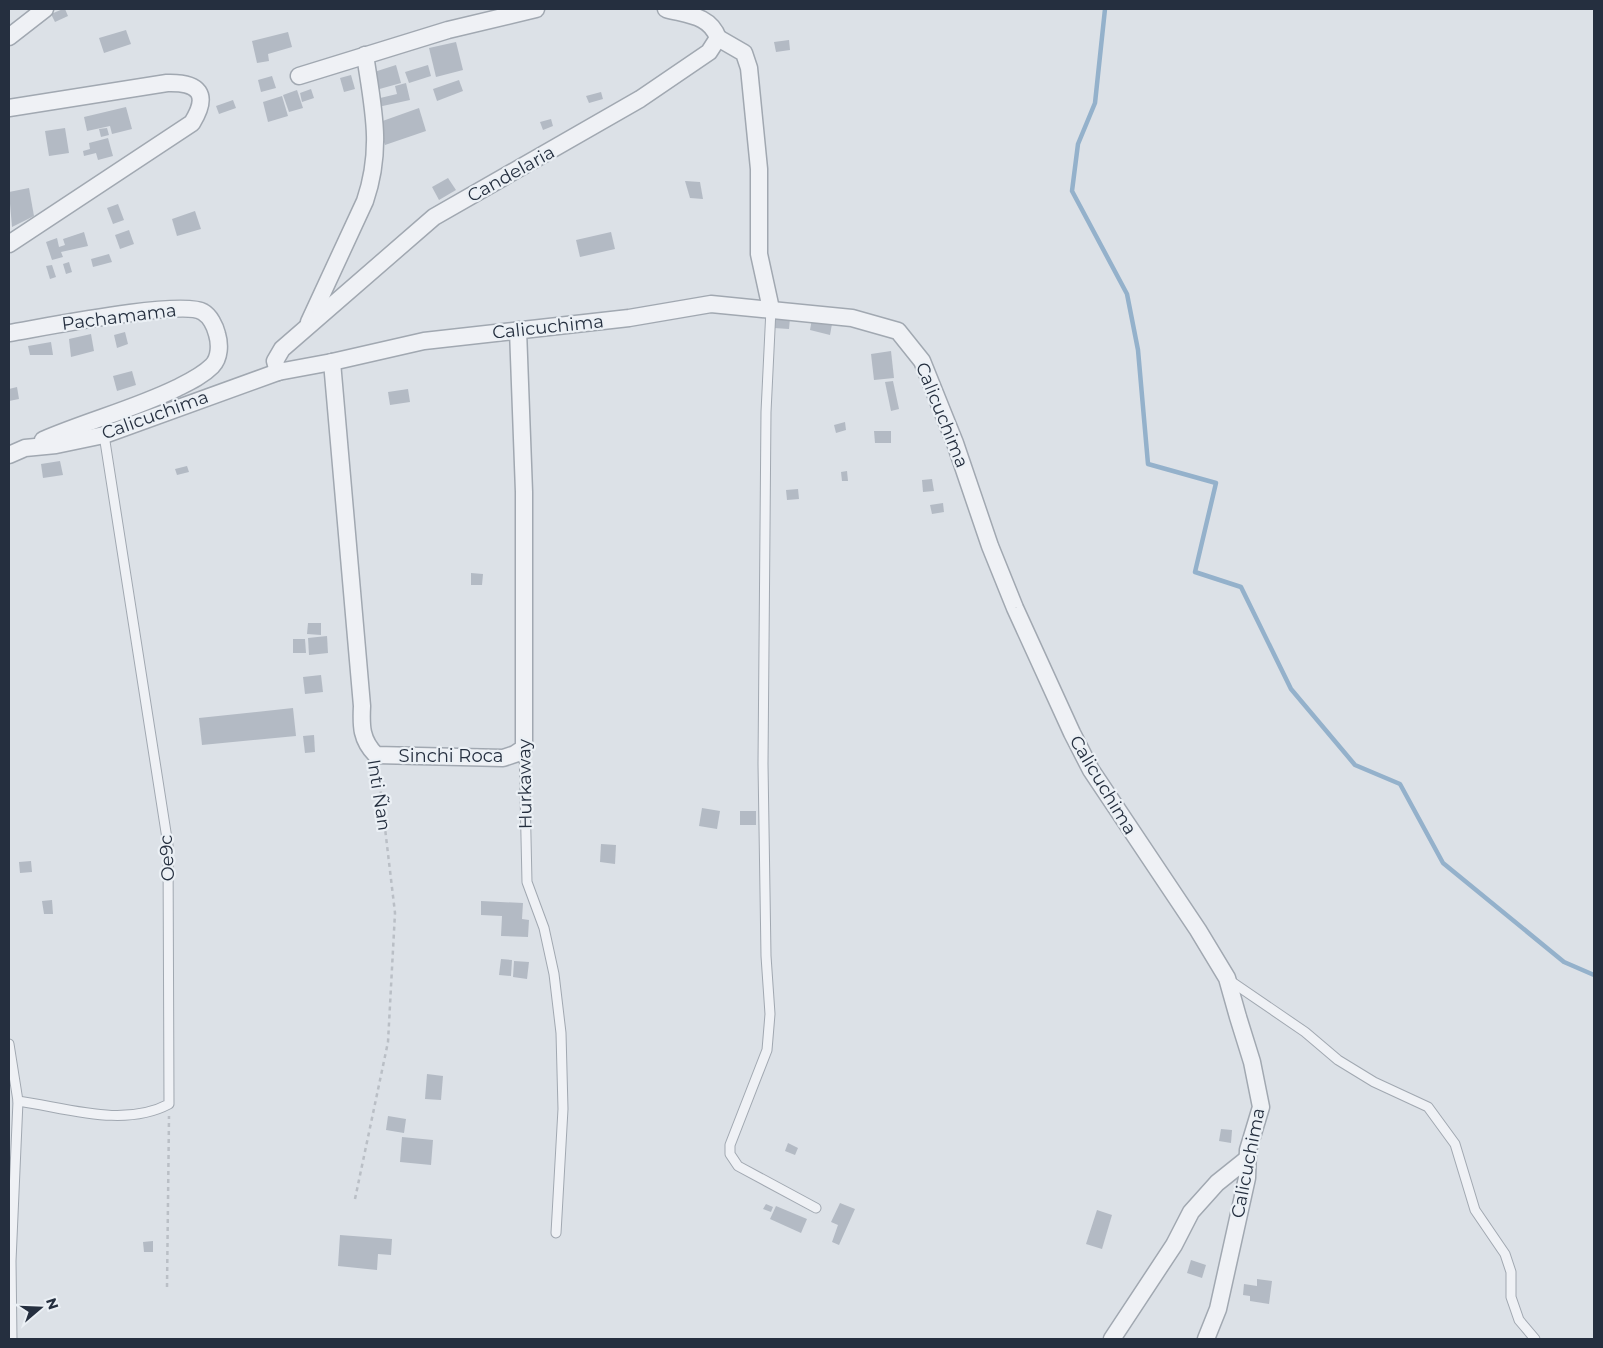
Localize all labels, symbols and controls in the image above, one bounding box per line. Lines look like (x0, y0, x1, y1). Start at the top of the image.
street label: Candelaria (463, 141, 559, 207)
street label: Pachamama (60, 299, 178, 335)
street label: Calicuchima (491, 310, 605, 344)
street label: Calicuchima (911, 359, 973, 471)
street label: Calicuchima (99, 386, 211, 444)
street label: Calicuchima (1065, 731, 1141, 839)
street label: Hurkaway (513, 738, 537, 829)
street label: Sinchi Roca (399, 745, 503, 767)
street label: Inti Ñan (363, 758, 395, 832)
street label: Oe9c (155, 834, 179, 882)
street label: Calicuchima (1227, 1106, 1269, 1220)
north arrow (15, 1283, 65, 1333)
text: N (42, 1295, 63, 1312)

